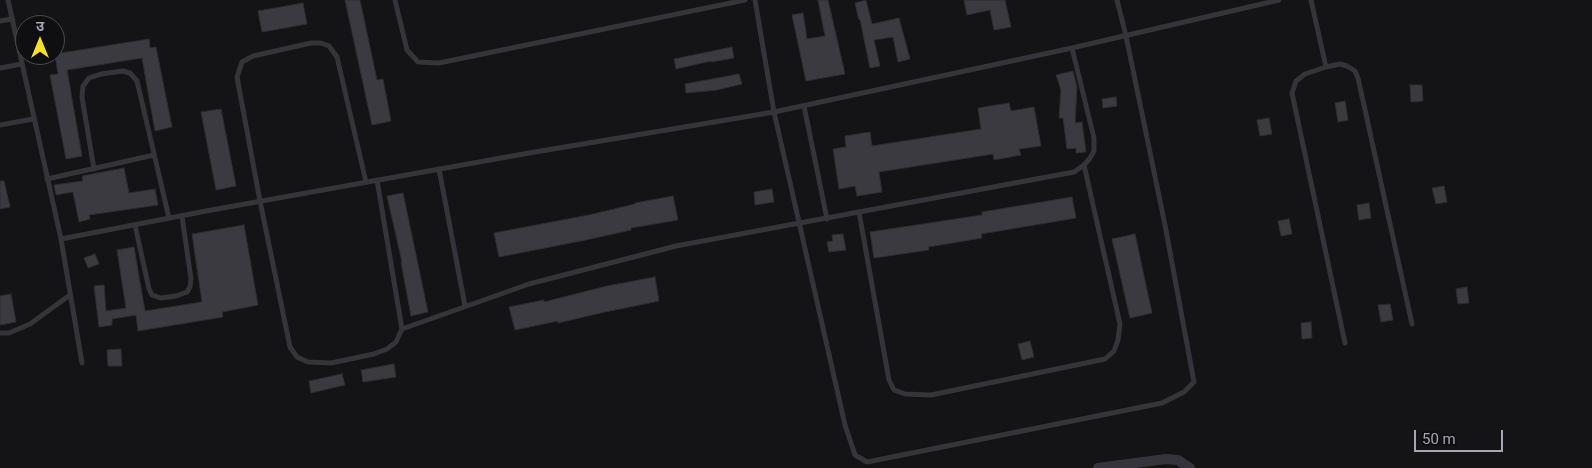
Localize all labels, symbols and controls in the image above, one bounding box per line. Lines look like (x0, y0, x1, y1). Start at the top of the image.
north arrow (15, 15, 65, 65)
text: उ (36, 18, 44, 34)
scale bar (1417, 420, 1506, 452)
text: 50 m (1422, 430, 1456, 448)

